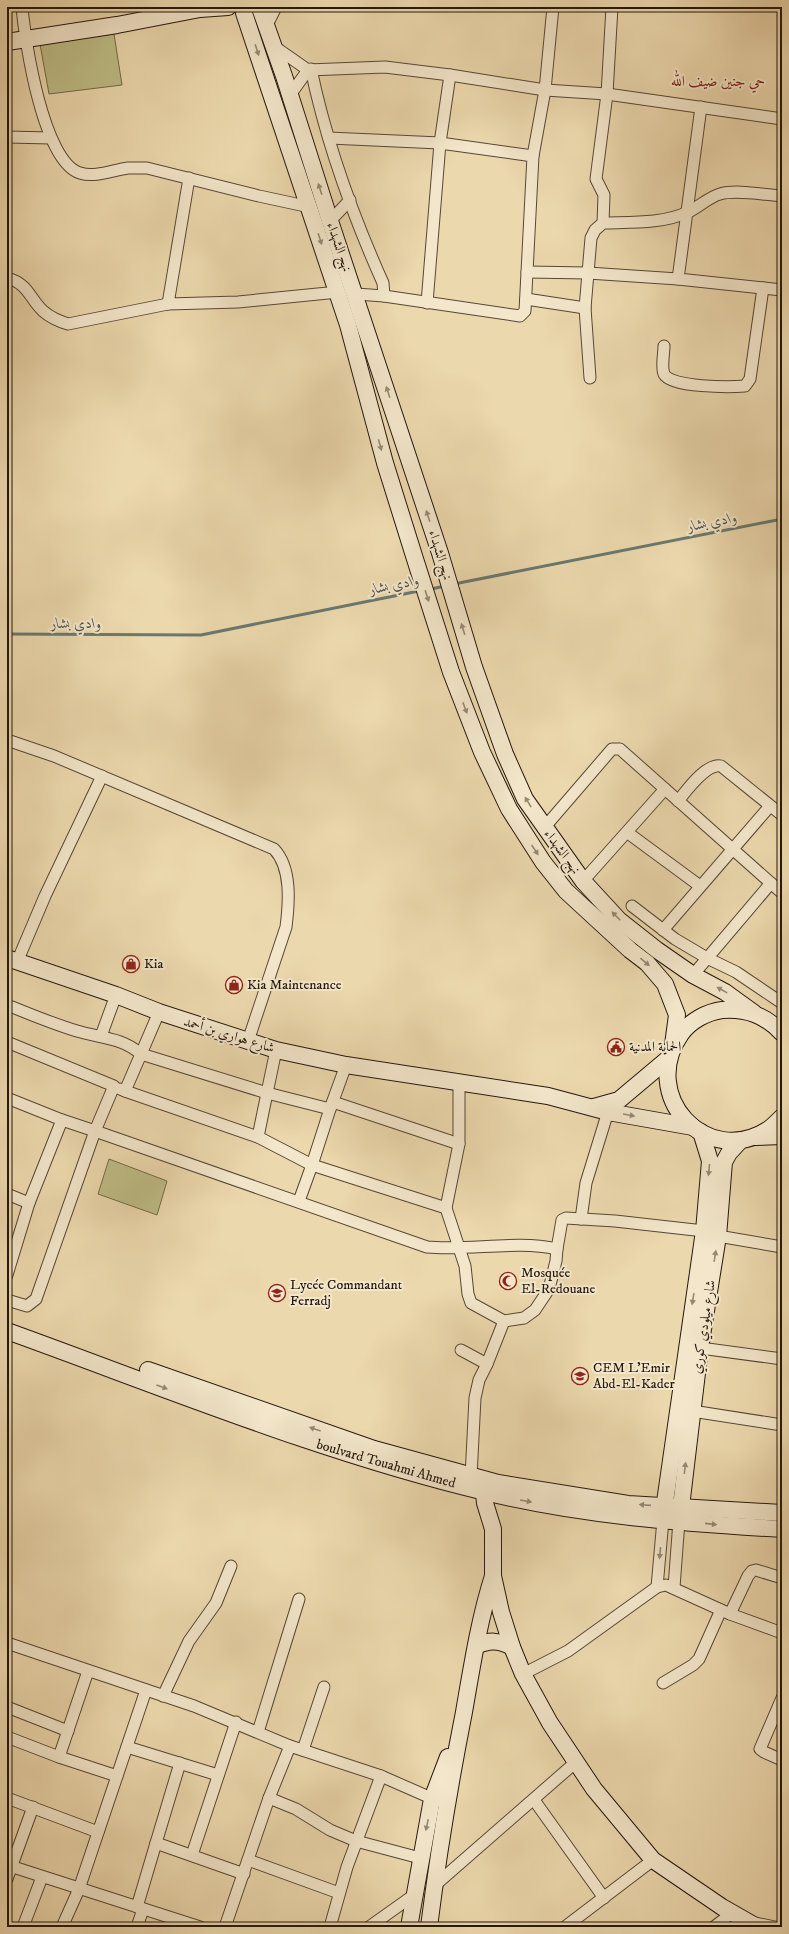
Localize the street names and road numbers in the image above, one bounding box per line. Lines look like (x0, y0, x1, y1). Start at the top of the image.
street label: نهج الشهداء (319, 220, 356, 275)
street label: نهج الشهداء (421, 528, 456, 583)
street label: نهج الشهداء (537, 826, 584, 880)
street label: شارع هواري بن أحمد (181, 1011, 277, 1059)
street label: شارع ميلودي كوري (688, 1279, 722, 1375)
street label: boulvard Touahmi Ahmed (314, 1435, 458, 1493)

